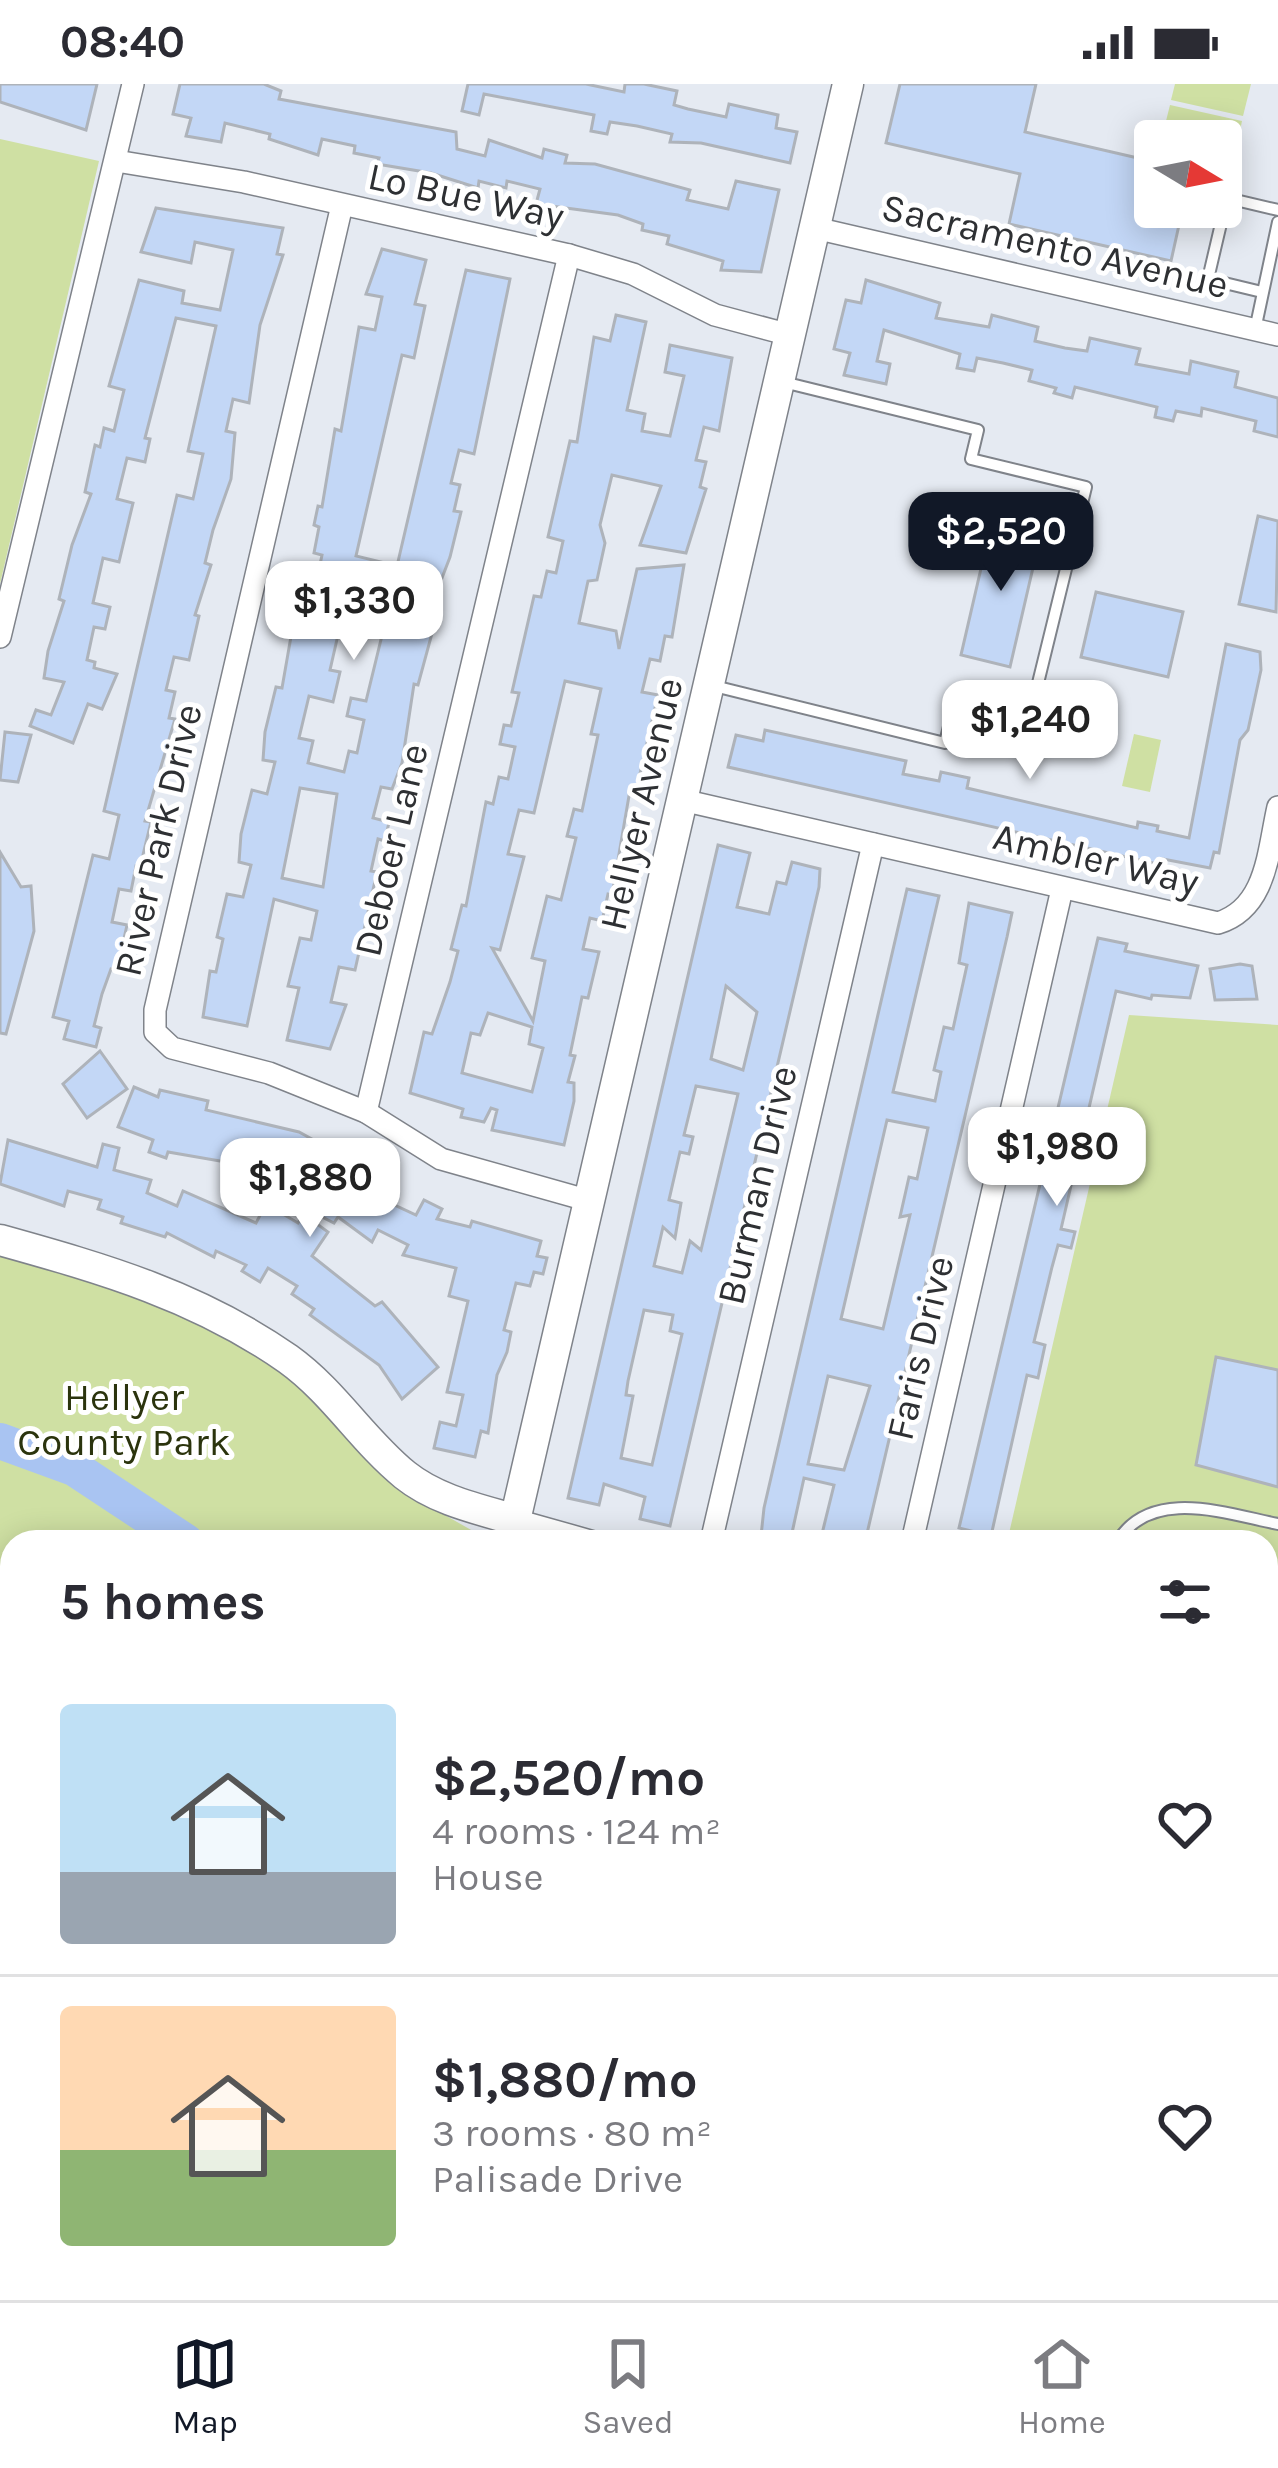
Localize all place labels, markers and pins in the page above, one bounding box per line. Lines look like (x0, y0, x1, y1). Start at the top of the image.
pin: $2,520 (903, 492, 1099, 594)
pin: $1,330 (256, 561, 452, 663)
pin: $1,240 (932, 680, 1128, 782)
pin: $1,980 (959, 1107, 1155, 1209)
pin: $1,880 (212, 1138, 408, 1240)

